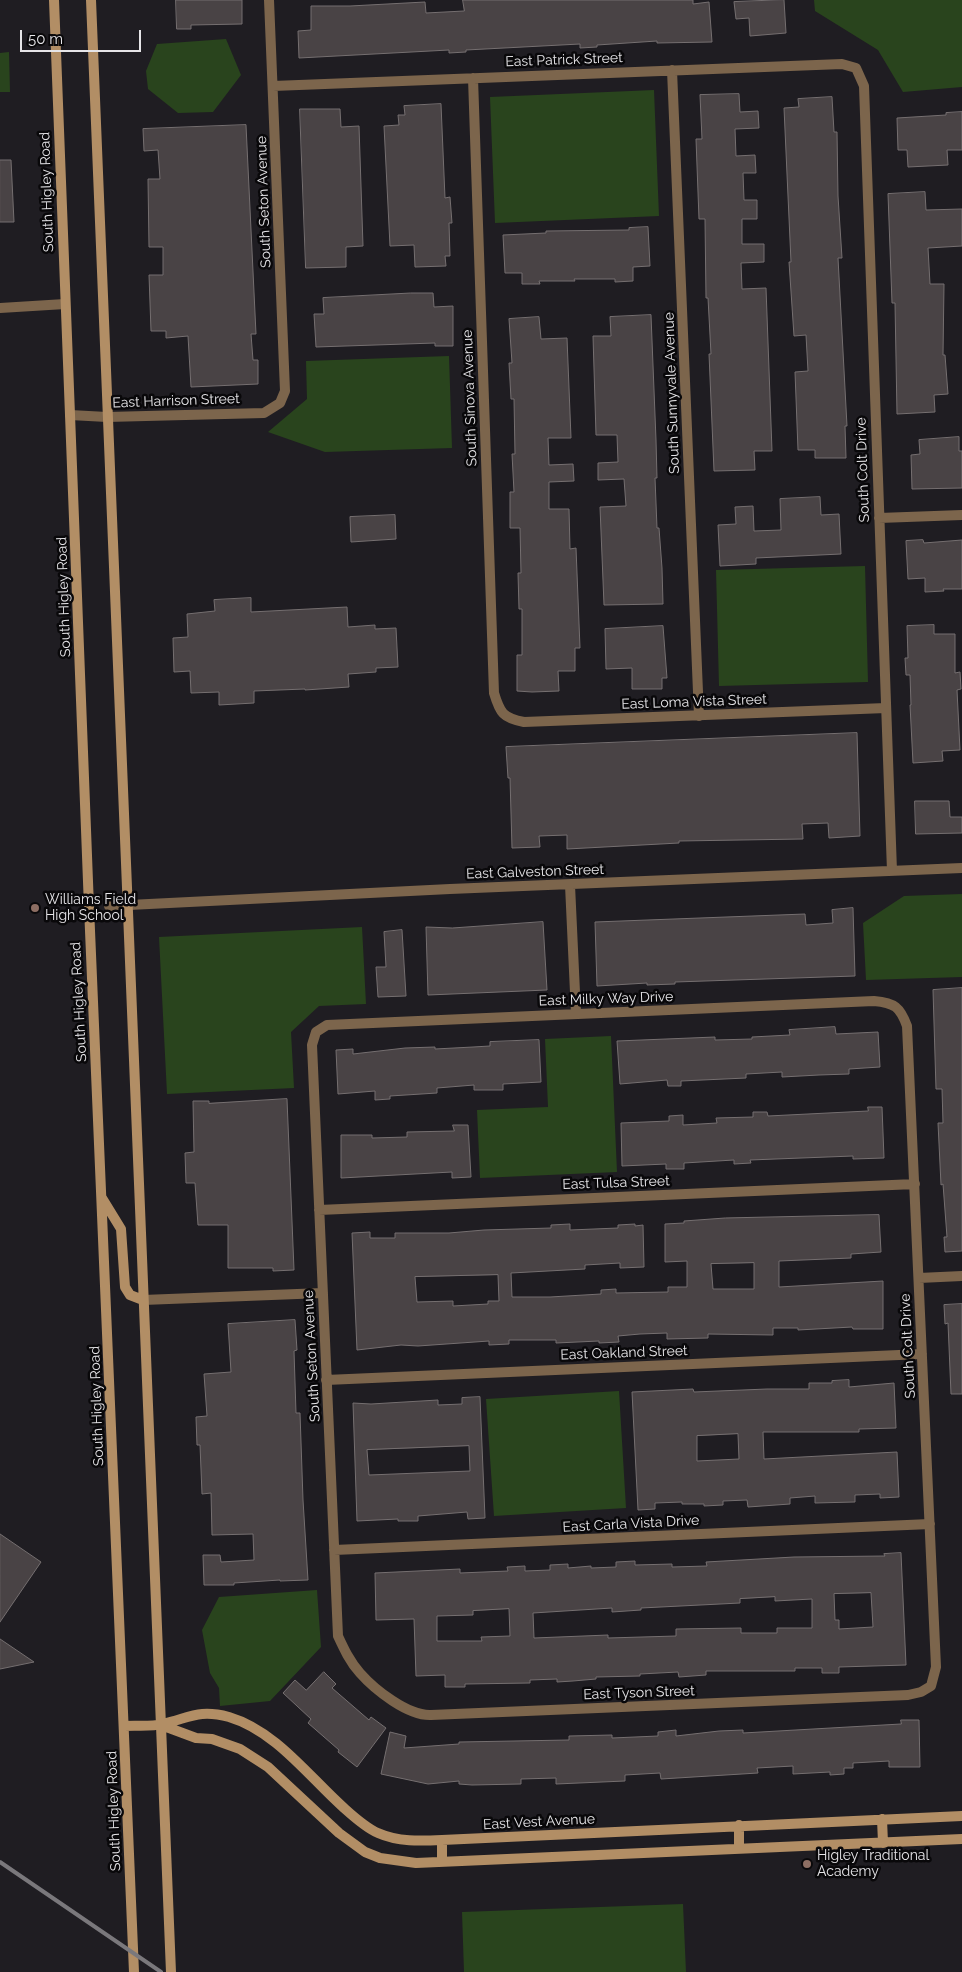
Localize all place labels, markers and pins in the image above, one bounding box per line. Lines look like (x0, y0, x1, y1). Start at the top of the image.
place label: Williams Field High School (45, 892, 136, 924)
marker: Williams Field High School (29, 902, 41, 914)
place label: Higley Traditional Academy (817, 1848, 929, 1880)
marker: Higley Traditional Academy (801, 1858, 813, 1870)

